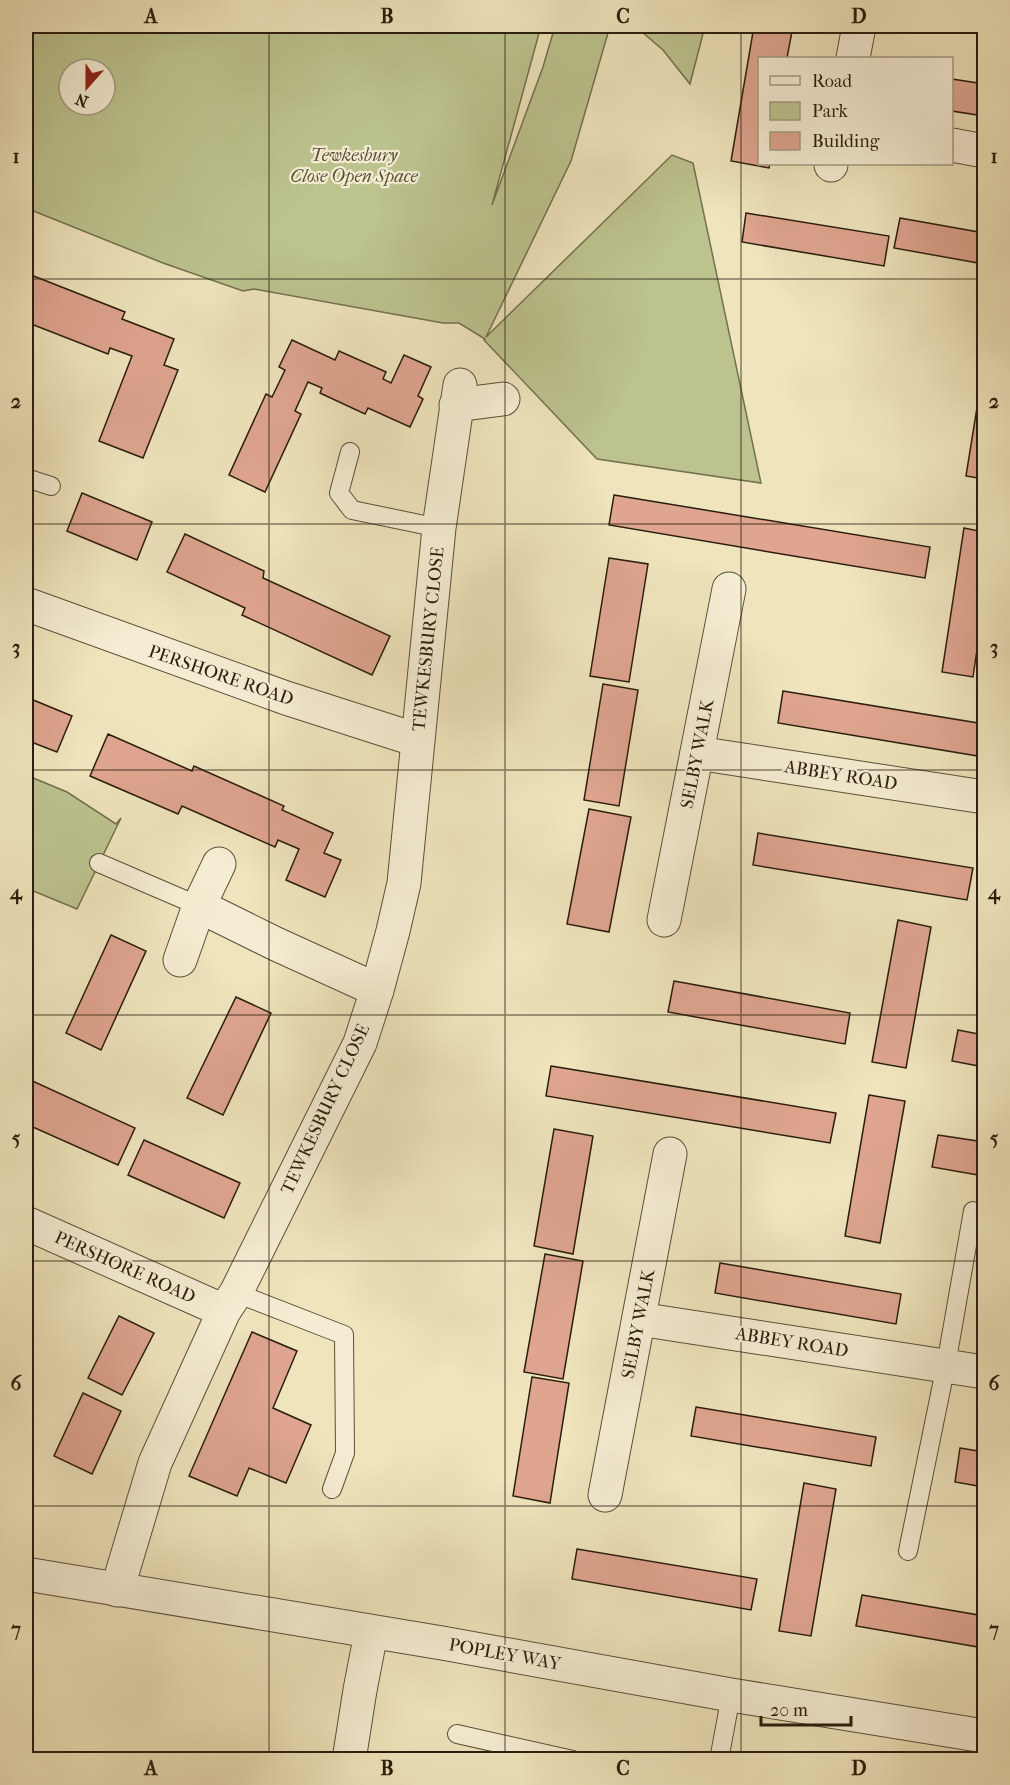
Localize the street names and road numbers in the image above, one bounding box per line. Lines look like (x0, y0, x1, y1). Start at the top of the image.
street label: TEWKESBURY CLOSE (408, 546, 449, 732)
street label: PERSHORE ROAD (146, 641, 296, 710)
street label: SELBY WALK (677, 697, 719, 811)
street label: ABBEY ROAD (782, 756, 899, 795)
street label: TEWKESBURY CLOSE (277, 1021, 374, 1198)
street label: PERSHORE ROAD (51, 1227, 198, 1308)
street label: SELBY WALK (618, 1267, 660, 1381)
street label: ABBEY ROAD (733, 1323, 850, 1362)
street label: POPLEY WAY (447, 1634, 563, 1675)

